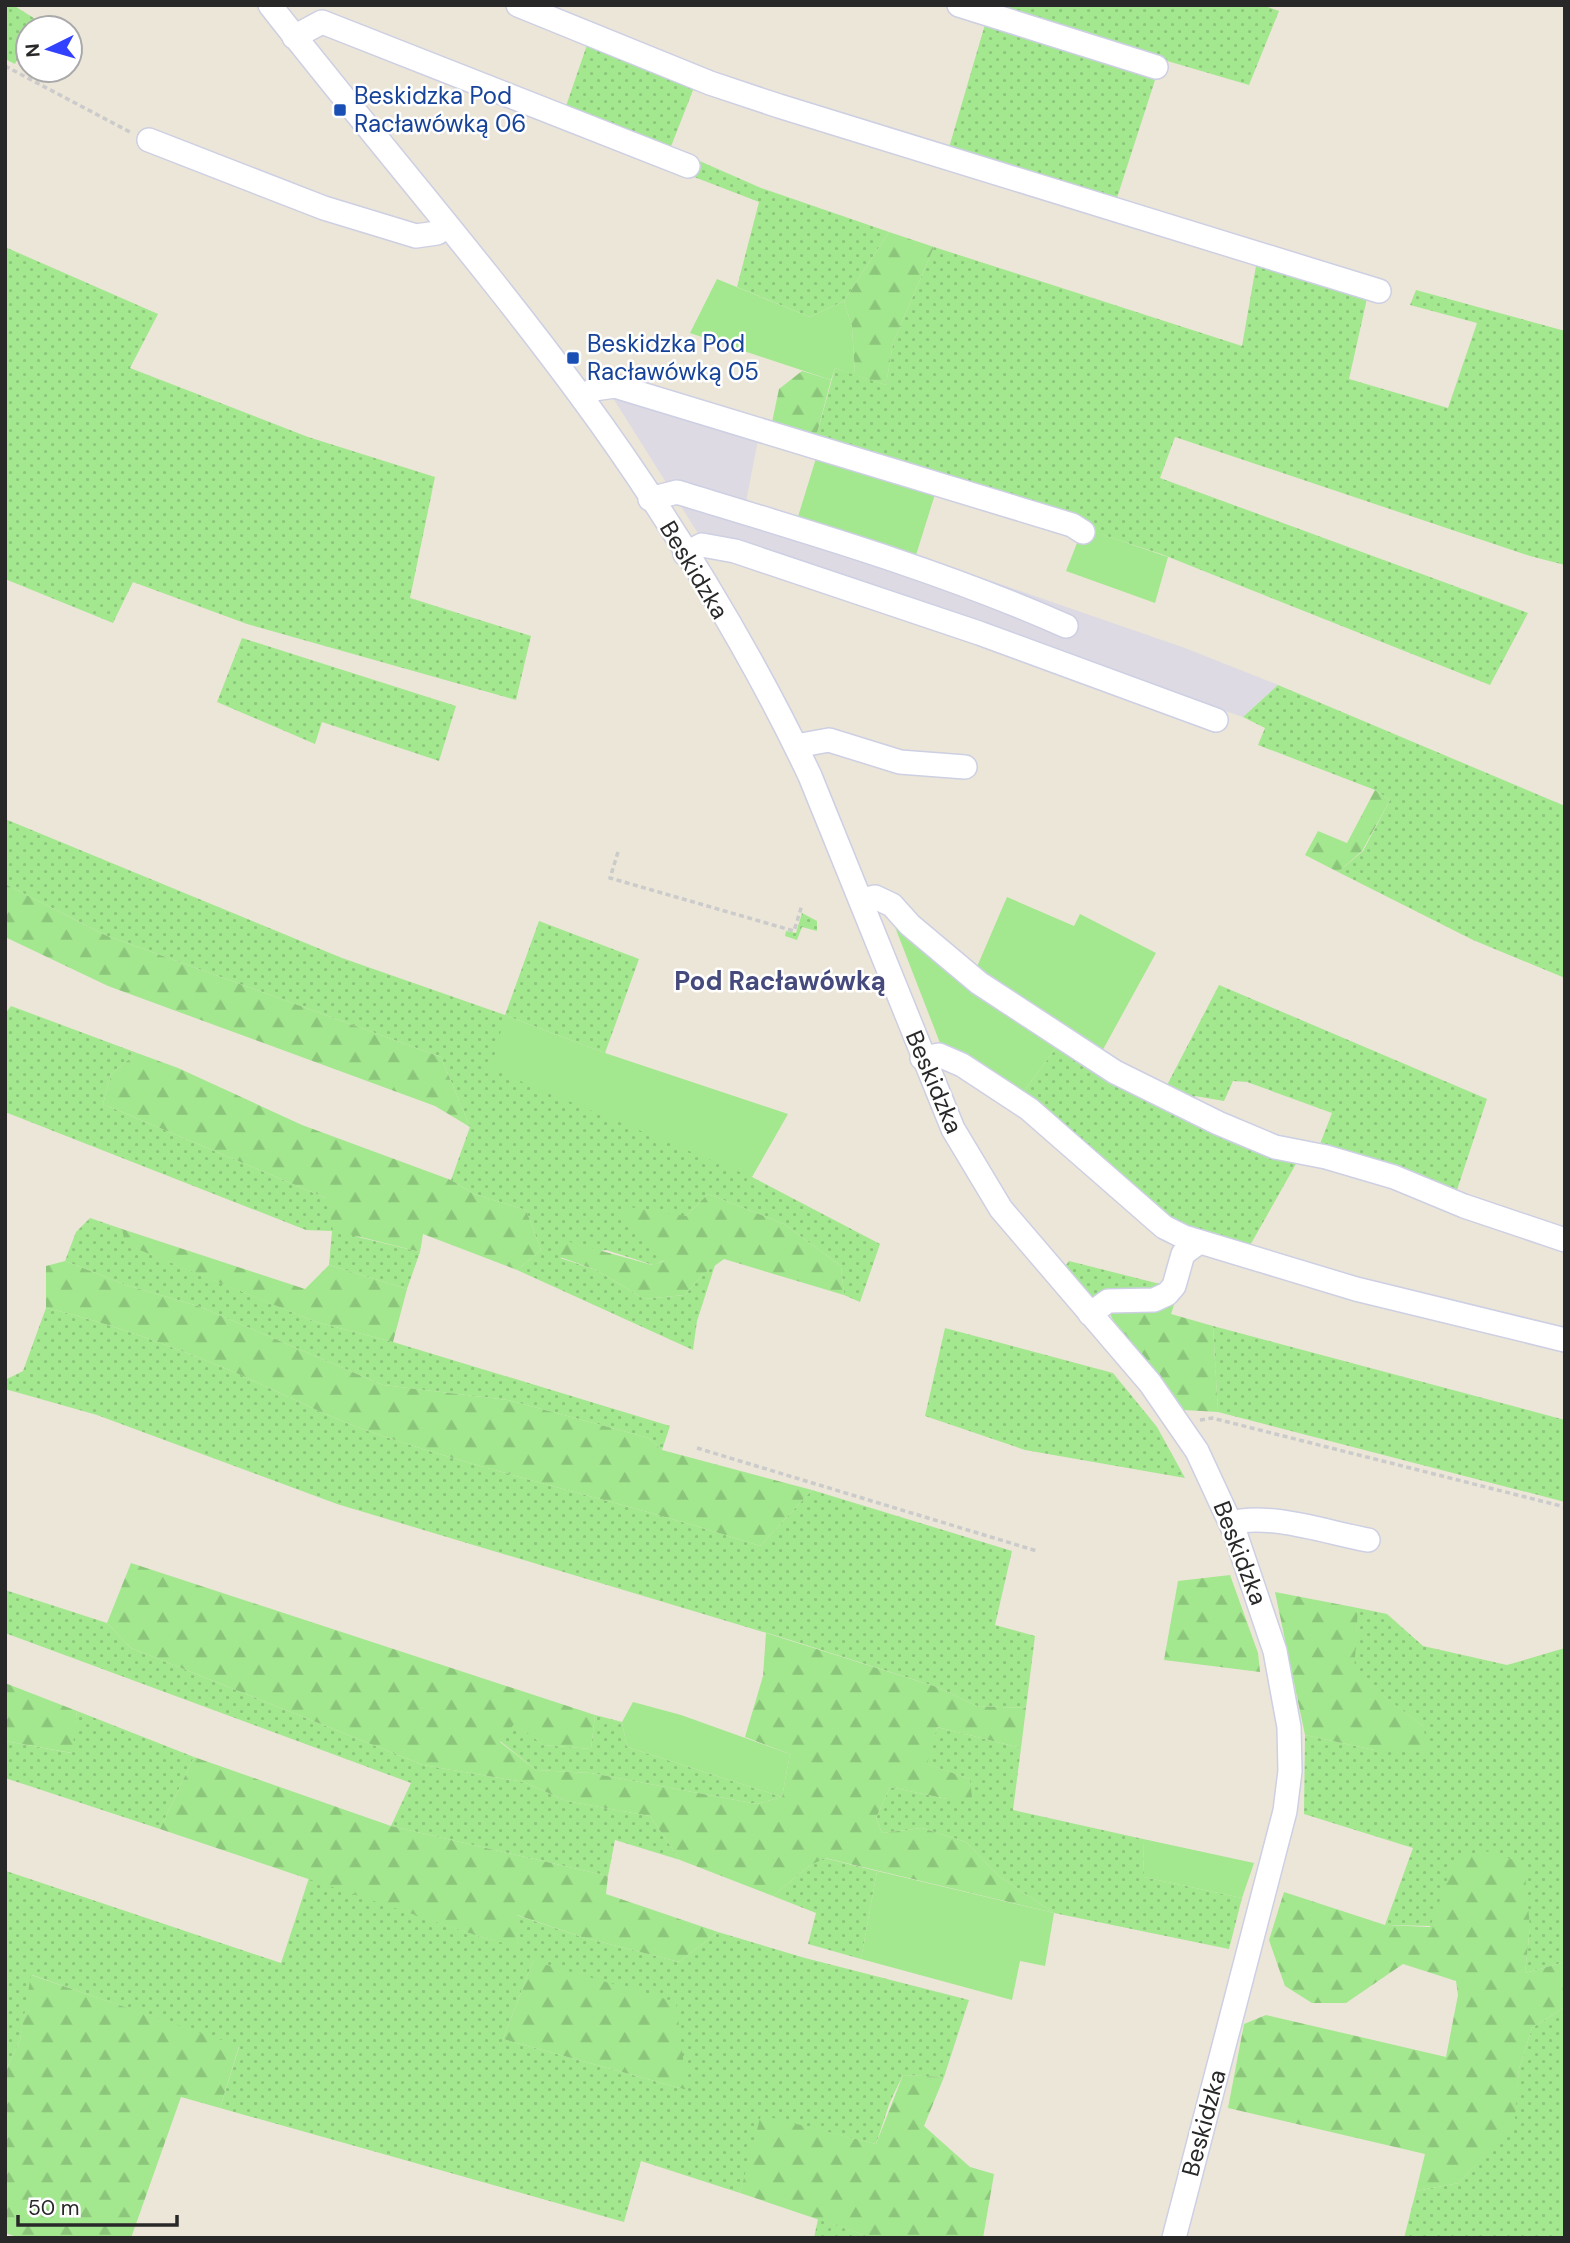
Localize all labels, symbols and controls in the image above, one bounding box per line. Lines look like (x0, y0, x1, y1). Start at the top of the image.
north arrow (14, 14, 84, 84)
text: N (20, 42, 46, 58)
place label: Beskidzka Pod Racławówką 06 (354, 80, 526, 139)
marker: Beskidzka Pod Racławówką 06 (332, 102, 348, 118)
place label: Beskidzka Pod Racławówką 05 (587, 328, 759, 387)
marker: Beskidzka Pod Racławówką 05 (565, 350, 581, 366)
street label: Beskidzka (653, 515, 736, 624)
district label: Pod Racławówką (674, 964, 886, 998)
street label: Beskidzka (899, 1026, 970, 1138)
street label: Beskidzka (1206, 1496, 1274, 1609)
street label: Beskidzka (1174, 2066, 1233, 2180)
scale bar (18, 2184, 177, 2228)
text: 50 m (28, 2194, 79, 2222)

